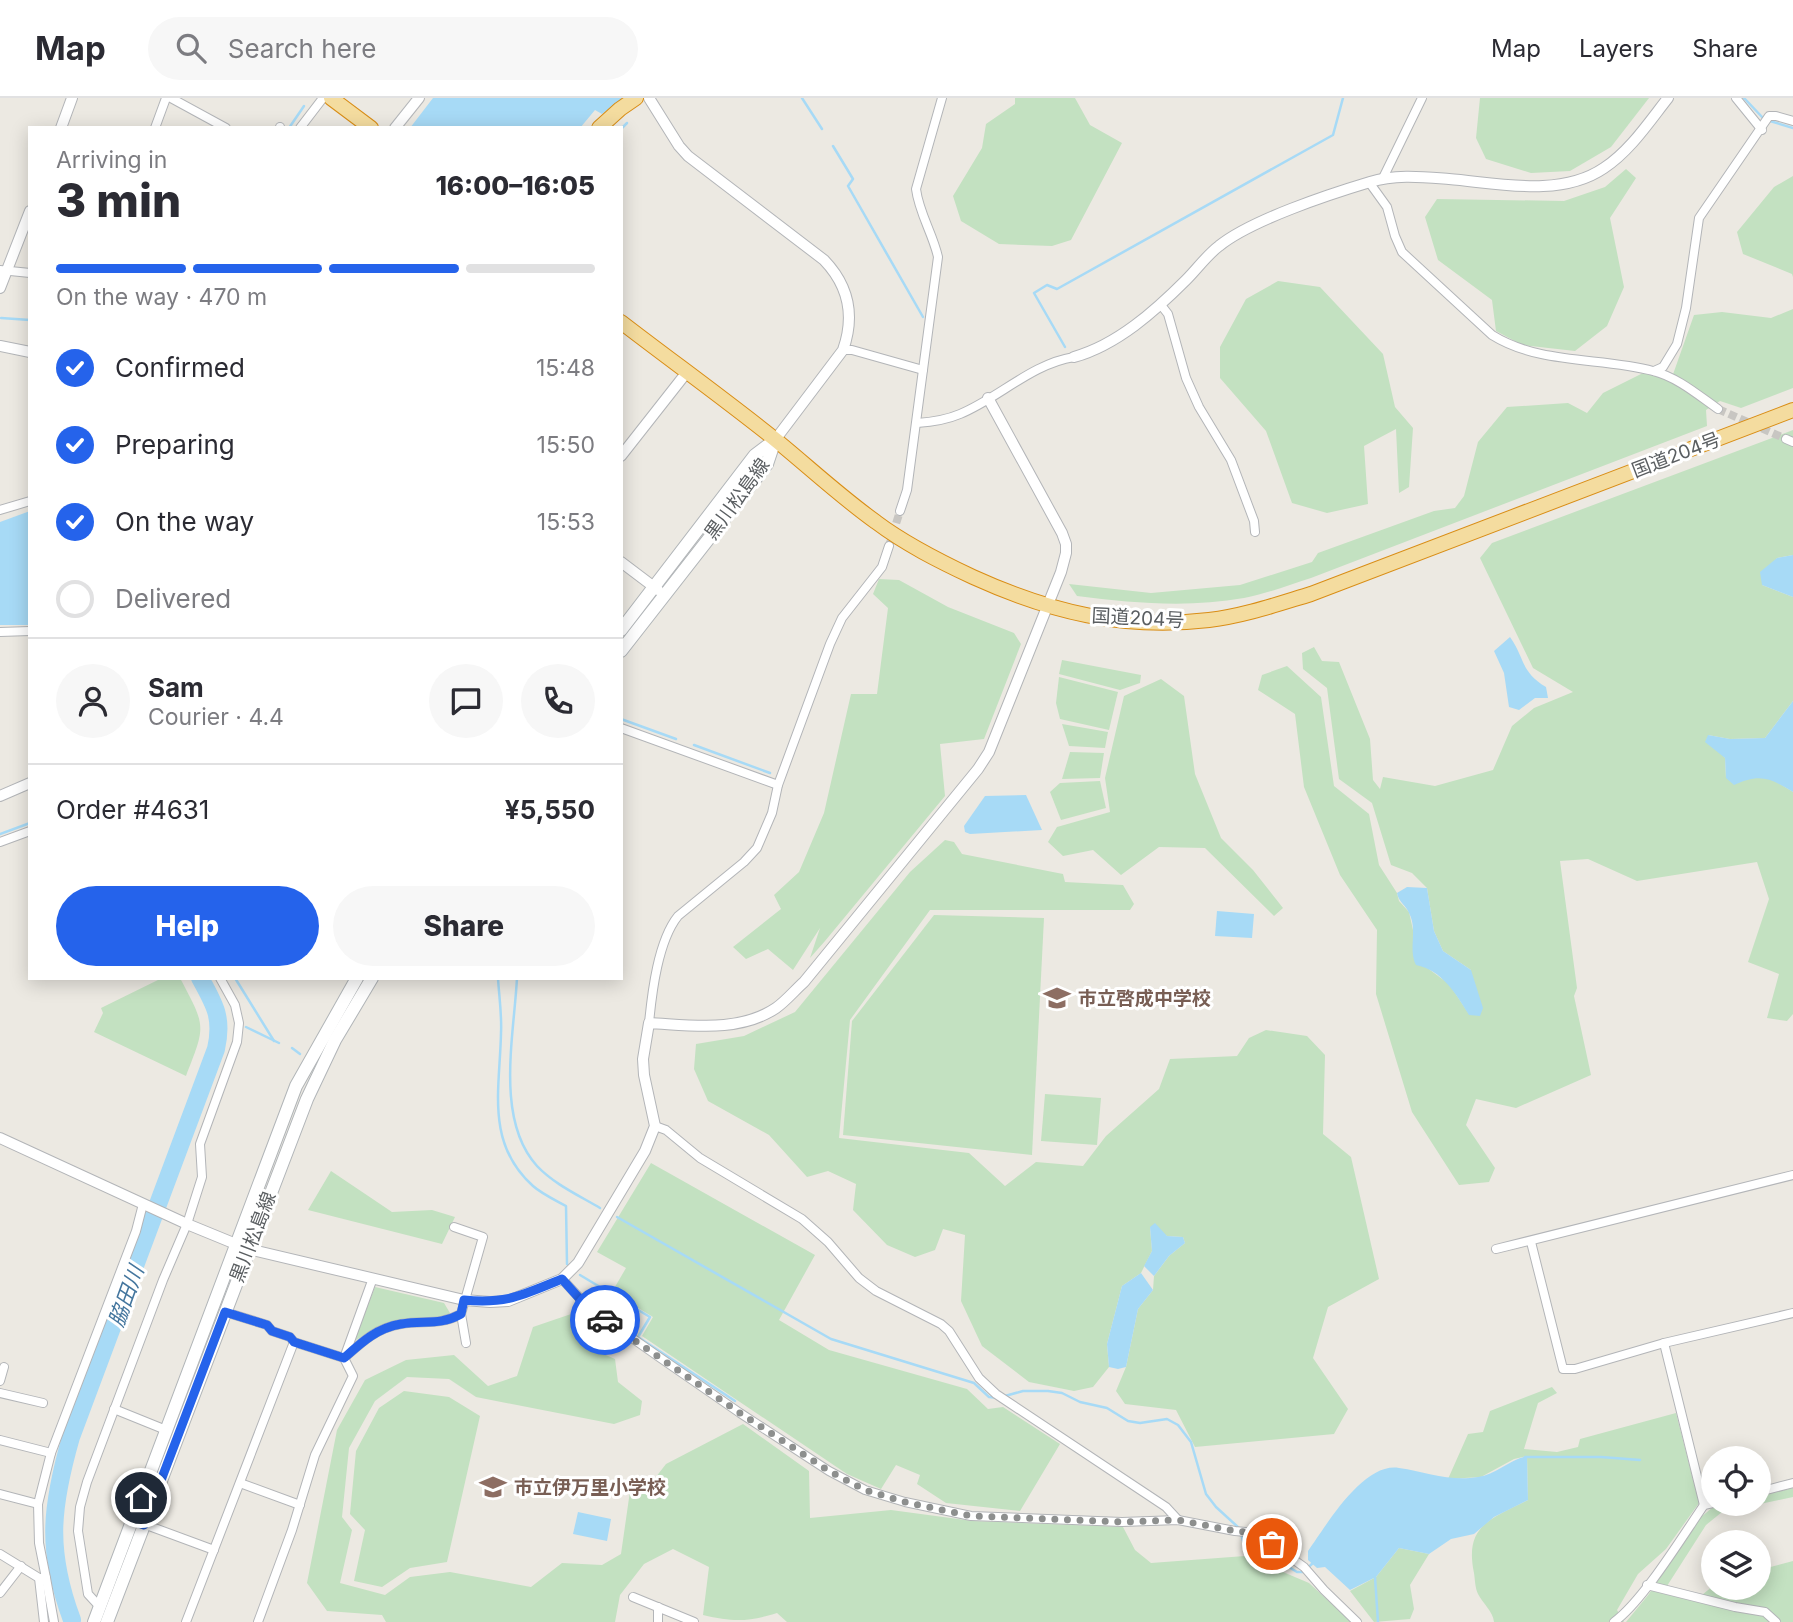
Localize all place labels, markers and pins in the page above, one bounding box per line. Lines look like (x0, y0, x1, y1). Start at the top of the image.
school or university icon: 市立啓成中学校 (1042, 983, 1072, 1013)
place label: 市立啓成中学校 (1078, 987, 1211, 1010)
pin (111, 1468, 171, 1528)
school or university icon: 市立伊万里小学校 (478, 1472, 508, 1502)
place label: 市立伊万里小学校 (514, 1476, 666, 1499)
pin (1242, 1514, 1302, 1574)

